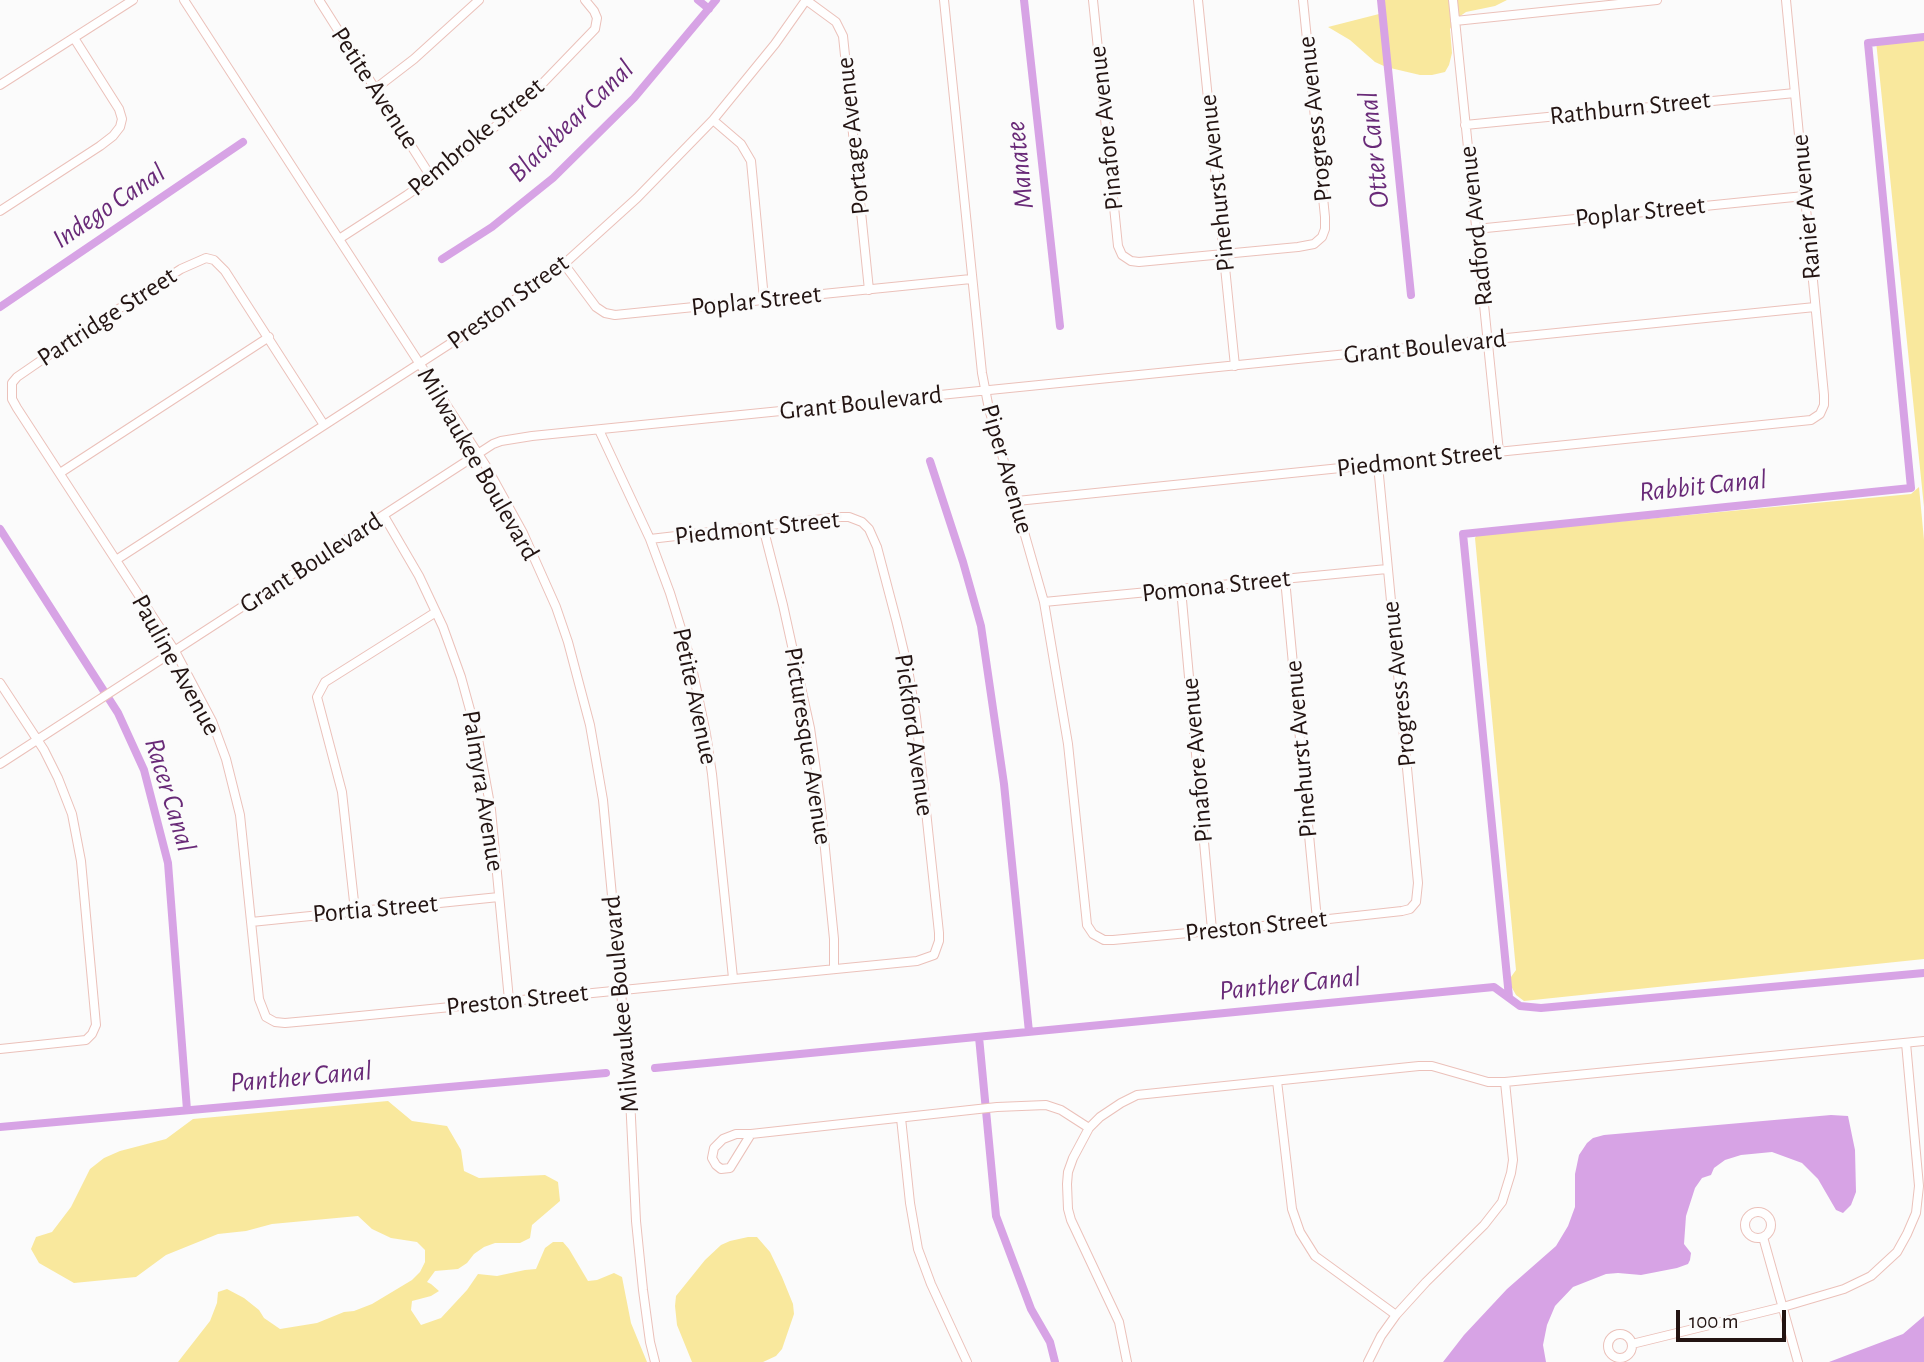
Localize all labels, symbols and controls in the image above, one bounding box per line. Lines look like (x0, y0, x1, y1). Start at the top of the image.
street label: Petite Avenue (324, 21, 426, 155)
street label: Progress Avenue (1291, 35, 1339, 203)
street label: Pinafore Avenue (1082, 44, 1130, 212)
water label: Blackbear Canal (501, 53, 641, 189)
street label: Portage Avenue (829, 56, 877, 216)
street label: Pembroke Street (401, 71, 551, 203)
street label: Rathburn Street (1548, 84, 1712, 132)
water label: Otter Canal (1351, 90, 1397, 210)
street label: Pinehurst Avenue (1192, 93, 1242, 273)
water label: Manatee (999, 119, 1041, 211)
street label: Ranier Avenue (1784, 133, 1828, 281)
street label: Radford Avenue (1452, 144, 1500, 308)
water label: Indego Canal (46, 156, 172, 256)
street label: Poplar Street (1573, 190, 1707, 234)
street label: Preston Street (441, 248, 575, 356)
street label: Partridge Street (32, 260, 182, 374)
street label: Poplar Street (689, 279, 823, 323)
street label: Grant Boulevard (1342, 323, 1508, 371)
street label: Milwaukee Boulevard (410, 362, 546, 566)
street label: Grant Boulevard (778, 379, 944, 427)
street label: Piper Avenue (974, 401, 1040, 537)
street label: Piedmont Street (1335, 436, 1503, 484)
water label: Rabbit Canal (1637, 463, 1769, 509)
street label: Piedmont Street (673, 504, 841, 552)
street label: Grant Boulevard (234, 505, 388, 621)
street label: Pomona Street (1140, 563, 1292, 609)
street label: Pauline Avenue (124, 589, 228, 741)
street label: Progress Avenue (1375, 600, 1423, 768)
street label: Petite Avenue (665, 625, 725, 767)
street label: Picturesque Avenue (777, 645, 839, 847)
street label: Pickford Avenue (887, 652, 941, 818)
street label: Pinehurst Avenue (1278, 659, 1324, 839)
street label: Pinafore Avenue (1174, 676, 1220, 844)
street label: Palmyra Avenue (455, 708, 511, 874)
water label: Racer Canal (137, 734, 203, 856)
street label: Portia Street (311, 888, 439, 930)
street label: Milwaukee Boulevard (596, 894, 646, 1114)
street label: Preston Street (1184, 903, 1328, 949)
water label: Panther Canal (1217, 960, 1363, 1008)
street label: Preston Street (445, 977, 589, 1023)
water label: Panther Canal (229, 1054, 373, 1100)
scale bar (1679, 1296, 1789, 1340)
text: 100 m (1689, 1311, 1739, 1332)

